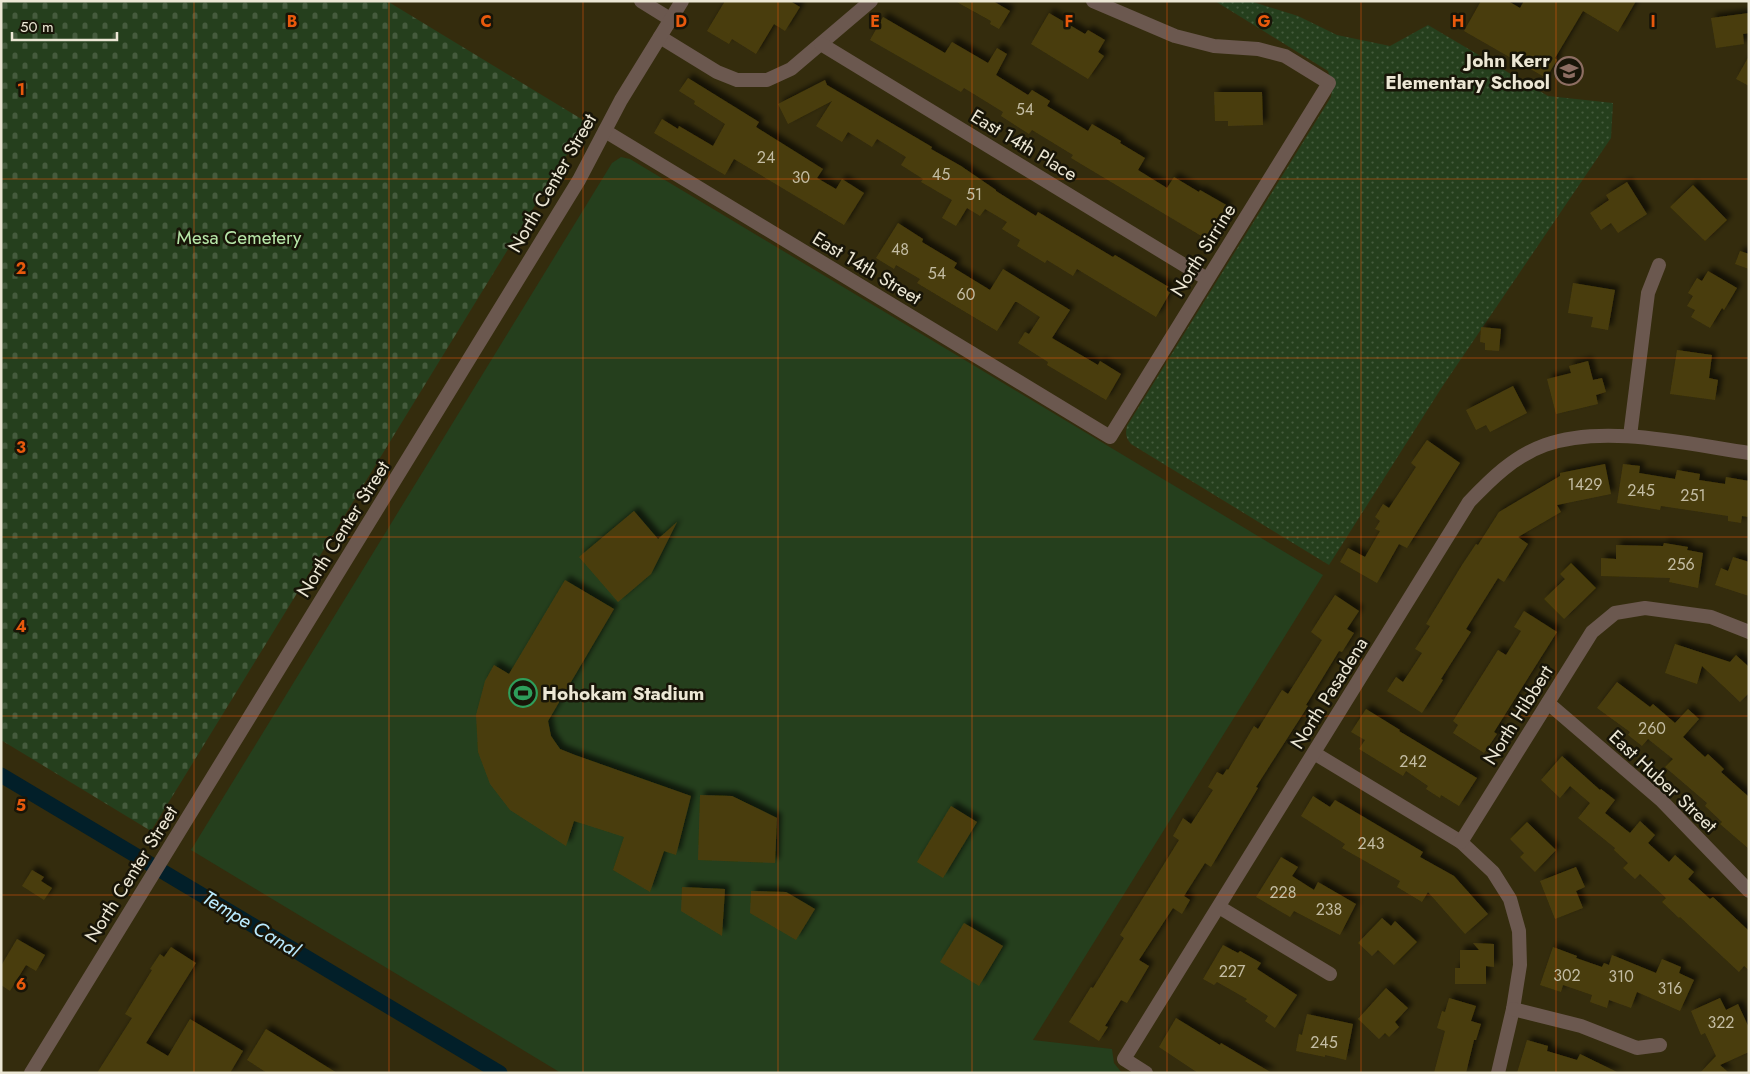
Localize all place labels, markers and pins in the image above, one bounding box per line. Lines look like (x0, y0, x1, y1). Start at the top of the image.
place label: John Kerr Elementary School (1385, 47, 1550, 96)
school or university icon: John Kerr Elementary School (1554, 56, 1584, 86)
sports icon: Hohokam Stadium (508, 678, 538, 708)
place label: Hohokam Stadium (542, 680, 704, 707)

